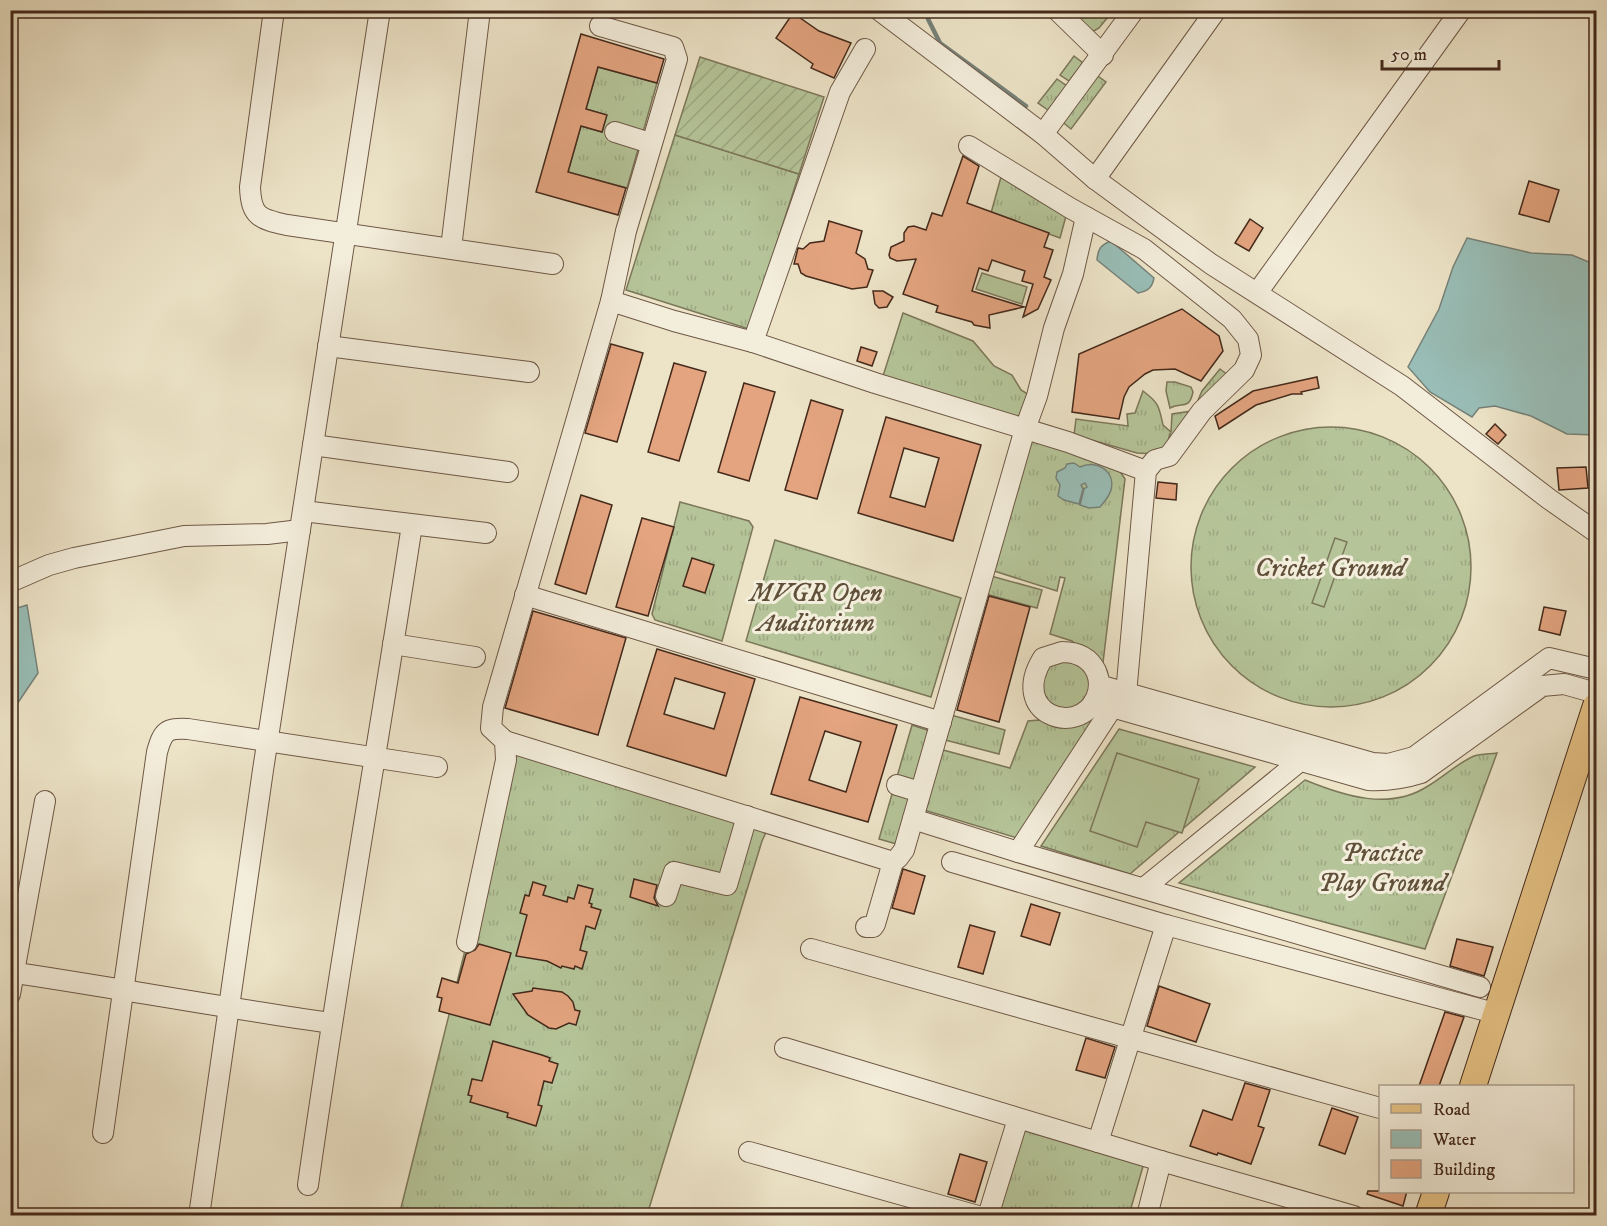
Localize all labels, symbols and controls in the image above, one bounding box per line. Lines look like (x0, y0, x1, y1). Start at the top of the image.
scale bar (1382, 33, 1499, 71)
text: 50 m (1391, 44, 1427, 66)
park label: Cricket Ground (1255, 552, 1409, 585)
park label: MVGR Open Auditorium (747, 577, 883, 640)
park label: Practice Play Ground (1318, 837, 1449, 900)
legend (1379, 1085, 1574, 1193)
text: Road (1433, 1099, 1470, 1121)
text: Water (1432, 1129, 1476, 1151)
text: Building (1433, 1159, 1495, 1181)

